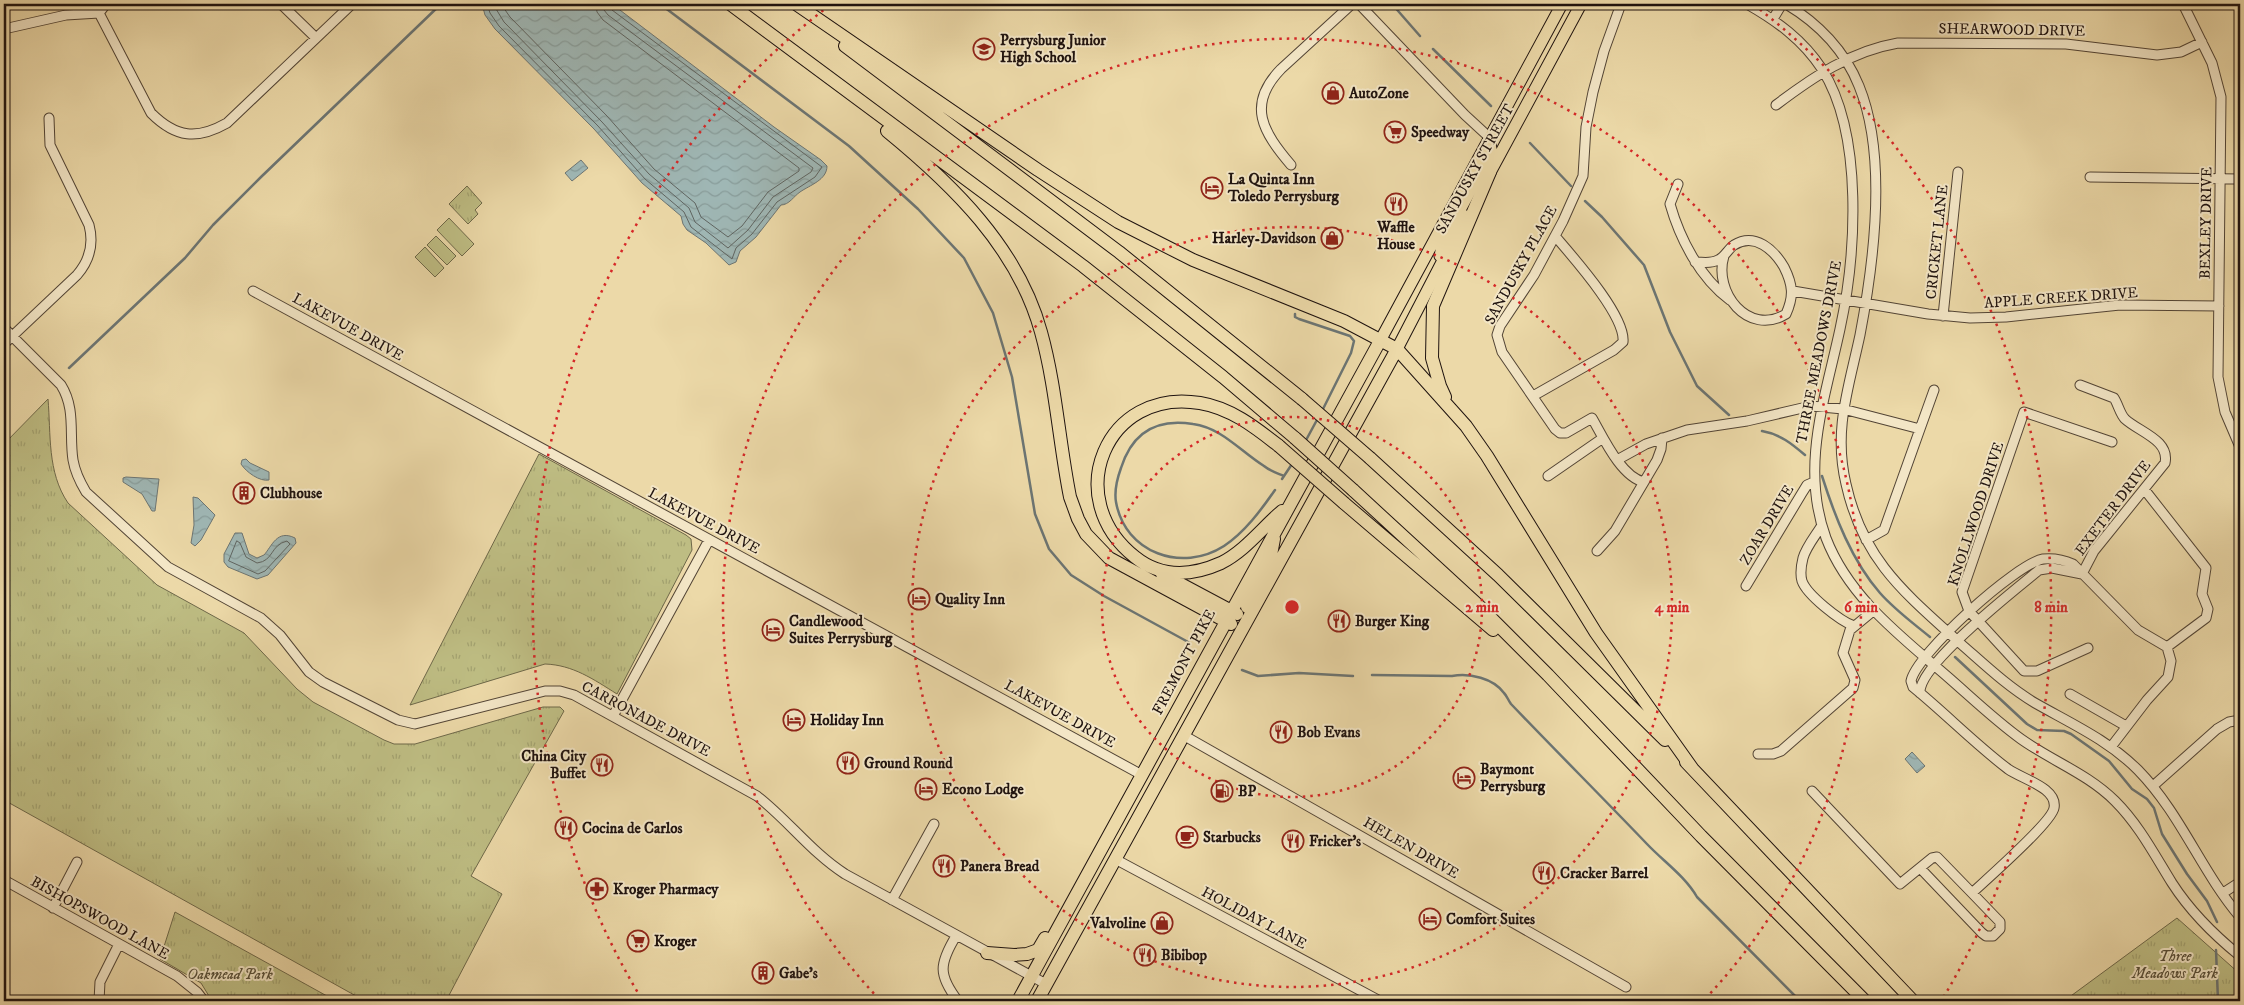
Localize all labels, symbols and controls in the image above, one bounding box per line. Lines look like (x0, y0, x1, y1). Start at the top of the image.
street label: SHEARWOOD DRIVE (1939, 19, 2086, 41)
place label: Perrysburg Junior High School (1000, 31, 1106, 67)
school or university icon: Perrysburg Junior High School (972, 37, 996, 61)
shop icon: AutoZone (1321, 81, 1345, 105)
place label: AutoZone (1348, 84, 1409, 103)
street label: SANDUSKY STREET (1431, 100, 1519, 237)
supermarket icon: Speedway (1383, 120, 1407, 144)
place label: Speedway (1411, 123, 1470, 142)
street label: BEXLEY DRIVE (2196, 166, 2216, 279)
place label: La Quinta Inn Toledo Perrysburg (1227, 170, 1340, 206)
hotel icon: La Quinta Inn Toledo Perrysburg (1200, 176, 1224, 200)
street label: CRICKET LANE (1922, 183, 1953, 300)
restaurant icon: Waffle House (1384, 192, 1408, 216)
street label: SANDUSKY PLACE (1480, 202, 1562, 328)
place label: Waffle House (1376, 218, 1416, 254)
shop icon: Harley-Davidson (1320, 226, 1344, 250)
place label: Harley-Davidson (1212, 229, 1316, 248)
street label: THREE MEADOWS DRIVE (1792, 259, 1846, 445)
street label: APPLE CREEK DRIVE (1984, 283, 2139, 313)
street label: LAKEVUE DRIVE (289, 289, 407, 366)
street label: KNOLLWOOD DRIVE (1944, 439, 2008, 588)
street label: EXETER DRIVE (2071, 456, 2155, 559)
building icon: Clubhouse (232, 481, 256, 505)
street label: ZOAR DRIVE (1736, 481, 1799, 569)
place label: Clubhouse (260, 484, 323, 503)
street label: LAKEVUE DRIVE (645, 484, 764, 559)
hotel icon: Quality Inn (907, 587, 931, 611)
place label: Quality Inn (935, 590, 1005, 609)
centre of rings (1283, 598, 1301, 616)
text: 2 min (1465, 598, 1499, 617)
text: 4 min (1654, 598, 1690, 617)
text: 6 min (1844, 598, 1878, 617)
text: 8 min (2034, 598, 2068, 617)
street label: FREMONT PIKE (1148, 606, 1220, 718)
restaurant icon: Burger King (1327, 609, 1351, 633)
place label: Candlewood Suites Perrysburg (789, 612, 893, 648)
place label: Burger King (1355, 612, 1430, 631)
hotel icon: Candlewood Suites Perrysburg (761, 618, 785, 642)
street label: LAKEVUE DRIVE (1001, 676, 1119, 753)
street label: CARRONADE DRIVE (578, 677, 714, 761)
hotel icon: Holiday Inn (782, 708, 806, 732)
place label: Holiday Inn (810, 711, 884, 730)
restaurant icon: Bob Evans (1269, 720, 1293, 744)
place label: Bob Evans (1297, 723, 1360, 742)
place label: China City Buffet (521, 747, 587, 783)
restaurant icon: Ground Round (836, 751, 860, 775)
restaurant icon: China City Buffet (590, 753, 614, 777)
place label: Ground Round (864, 754, 953, 773)
place label: Baymont Perrysburg (1480, 760, 1546, 796)
hotel icon: Baymont Perrysburg (1452, 766, 1476, 790)
hotel icon: Econo Lodge (914, 777, 938, 801)
fuel station icon: BP (1210, 779, 1234, 803)
place label: Econo Lodge (942, 780, 1025, 799)
place label: BP (1238, 782, 1256, 801)
street label: HELEN DRIVE (1360, 813, 1463, 883)
restaurant icon: Cocina de Carlos (554, 816, 578, 840)
place label: Cocina de Carlos (582, 819, 683, 838)
cafe icon: Starbucks (1175, 825, 1199, 849)
place label: Starbucks (1203, 828, 1261, 847)
restaurant icon: Fricker's (1281, 829, 1305, 853)
place label: Fricker's (1309, 832, 1361, 851)
restaurant icon: Panera Bread (932, 854, 956, 878)
place label: Panera Bread (960, 857, 1040, 876)
restaurant icon: Cracker Barrel (1532, 861, 1556, 885)
place label: Cracker Barrel (1560, 864, 1649, 883)
street label: BISHOPSWOOD LANE (27, 872, 173, 964)
pharmacy icon: Kroger Pharmacy (585, 877, 609, 901)
place label: Kroger Pharmacy (613, 880, 719, 899)
street label: HOLIDAY LANE (1198, 882, 1310, 954)
hotel icon: Comfort Suites (1418, 907, 1442, 931)
place label: Comfort Suites (1446, 910, 1535, 929)
shop icon: Valvoline (1150, 911, 1174, 935)
place label: Valvoline (1090, 914, 1147, 933)
supermarket icon: Kroger (626, 929, 650, 953)
place label: Kroger (654, 932, 697, 951)
restaurant icon: Bibibop (1133, 943, 1157, 967)
place label: Bibibop (1161, 946, 1207, 965)
park label: Three Meadows Park (2131, 947, 2218, 983)
building icon: Gabe's (751, 961, 775, 985)
place label: Gabe's (779, 964, 818, 983)
park label: Oakmead Park (187, 965, 273, 984)

